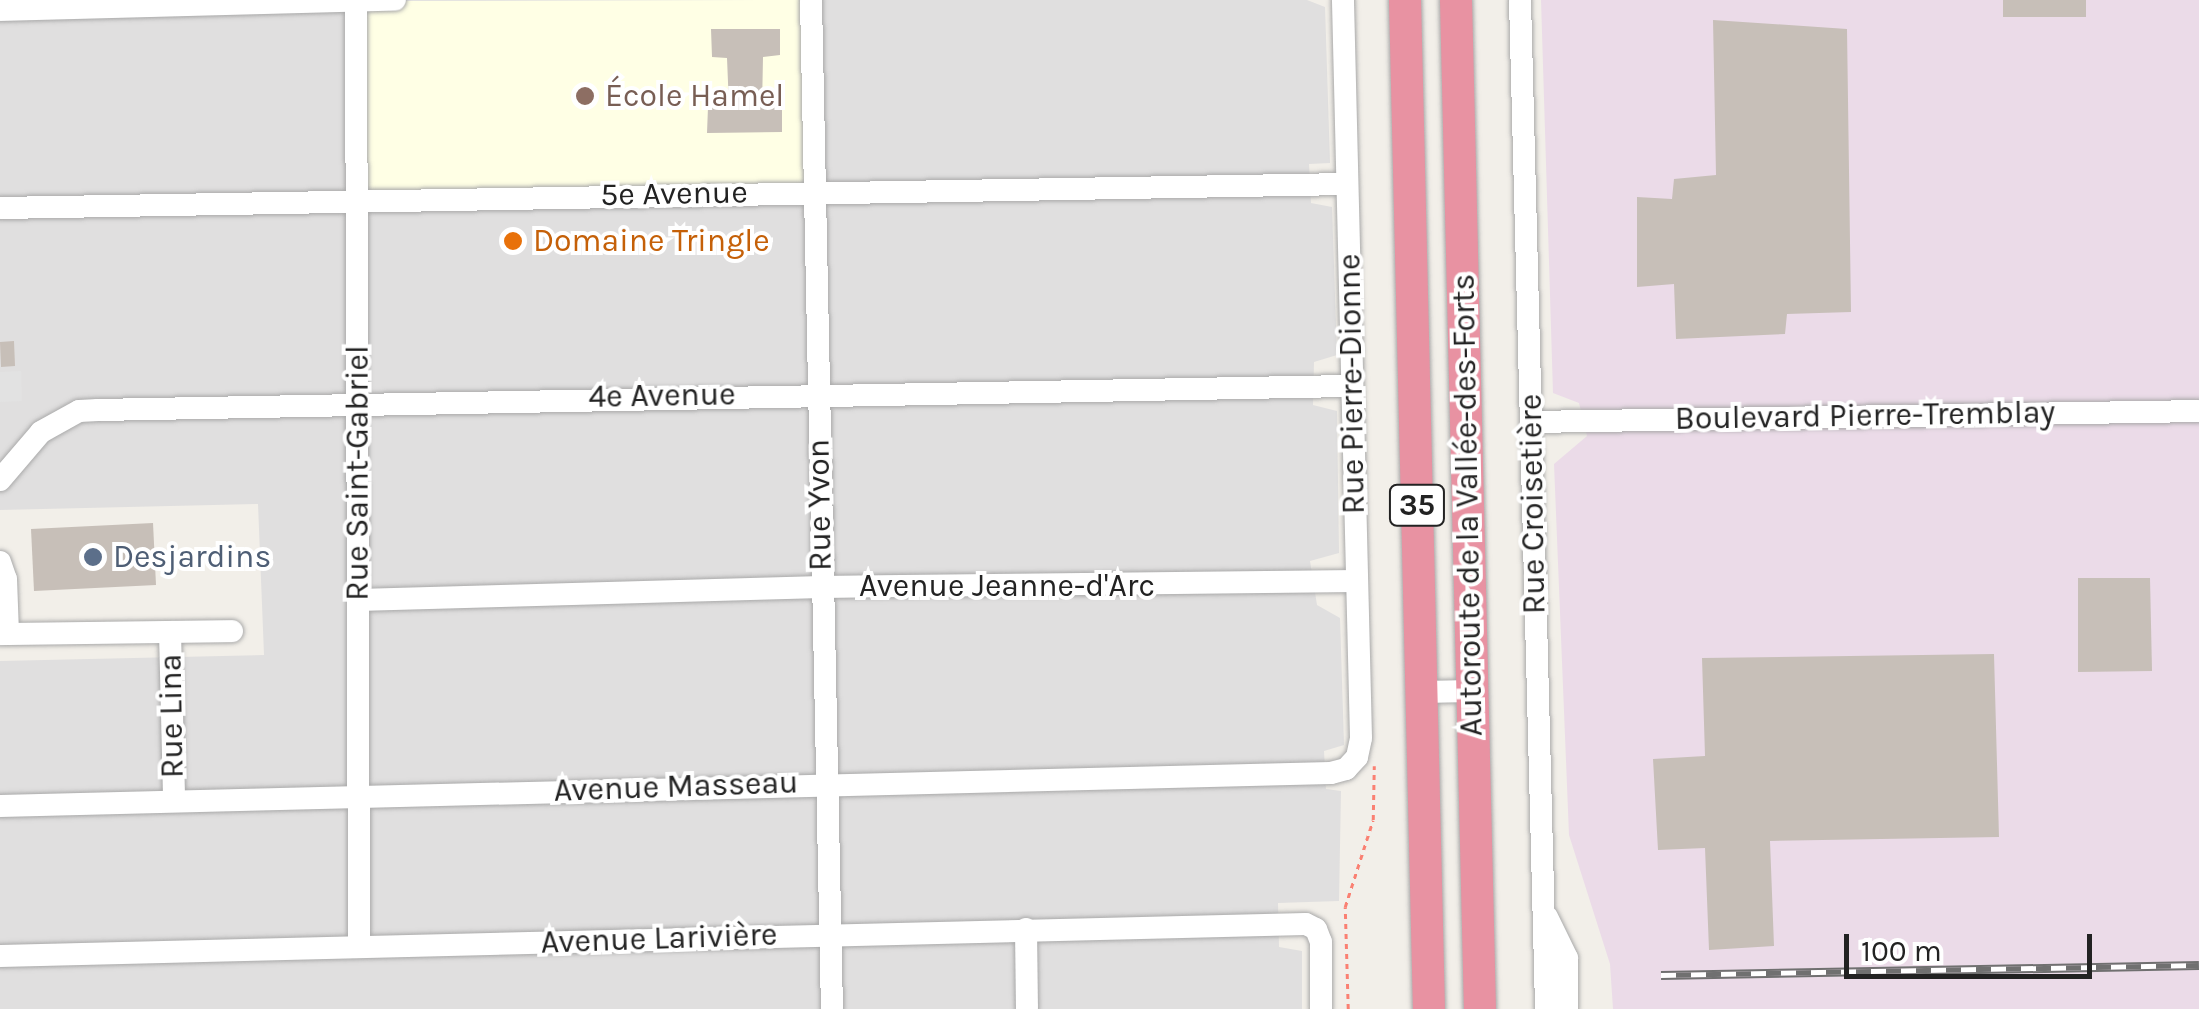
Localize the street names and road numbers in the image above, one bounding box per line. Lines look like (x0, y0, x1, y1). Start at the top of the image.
street label: 5e Avenue (600, 174, 748, 214)
street label: Rue Pierre-Dionne (1331, 253, 1373, 515)
street label: Autoroute de la Vallée-des-Forts (1445, 273, 1491, 737)
street label: Rue Saint-Gabriel (339, 345, 377, 601)
street label: 4e Avenue (588, 376, 736, 416)
street label: Rue Croisetière (1512, 393, 1554, 615)
street label: Boulevard Pierre-Tremblay (1674, 393, 2056, 439)
street label: Rue Yvon (800, 439, 840, 571)
road number: 35 (1387, 480, 1447, 530)
street label: Avenue Jeanne-d'Arc (859, 567, 1155, 605)
street label: Rue Lina (152, 653, 192, 779)
street label: Avenue Masseau (553, 764, 799, 810)
street label: Avenue Larivière (540, 916, 778, 962)

